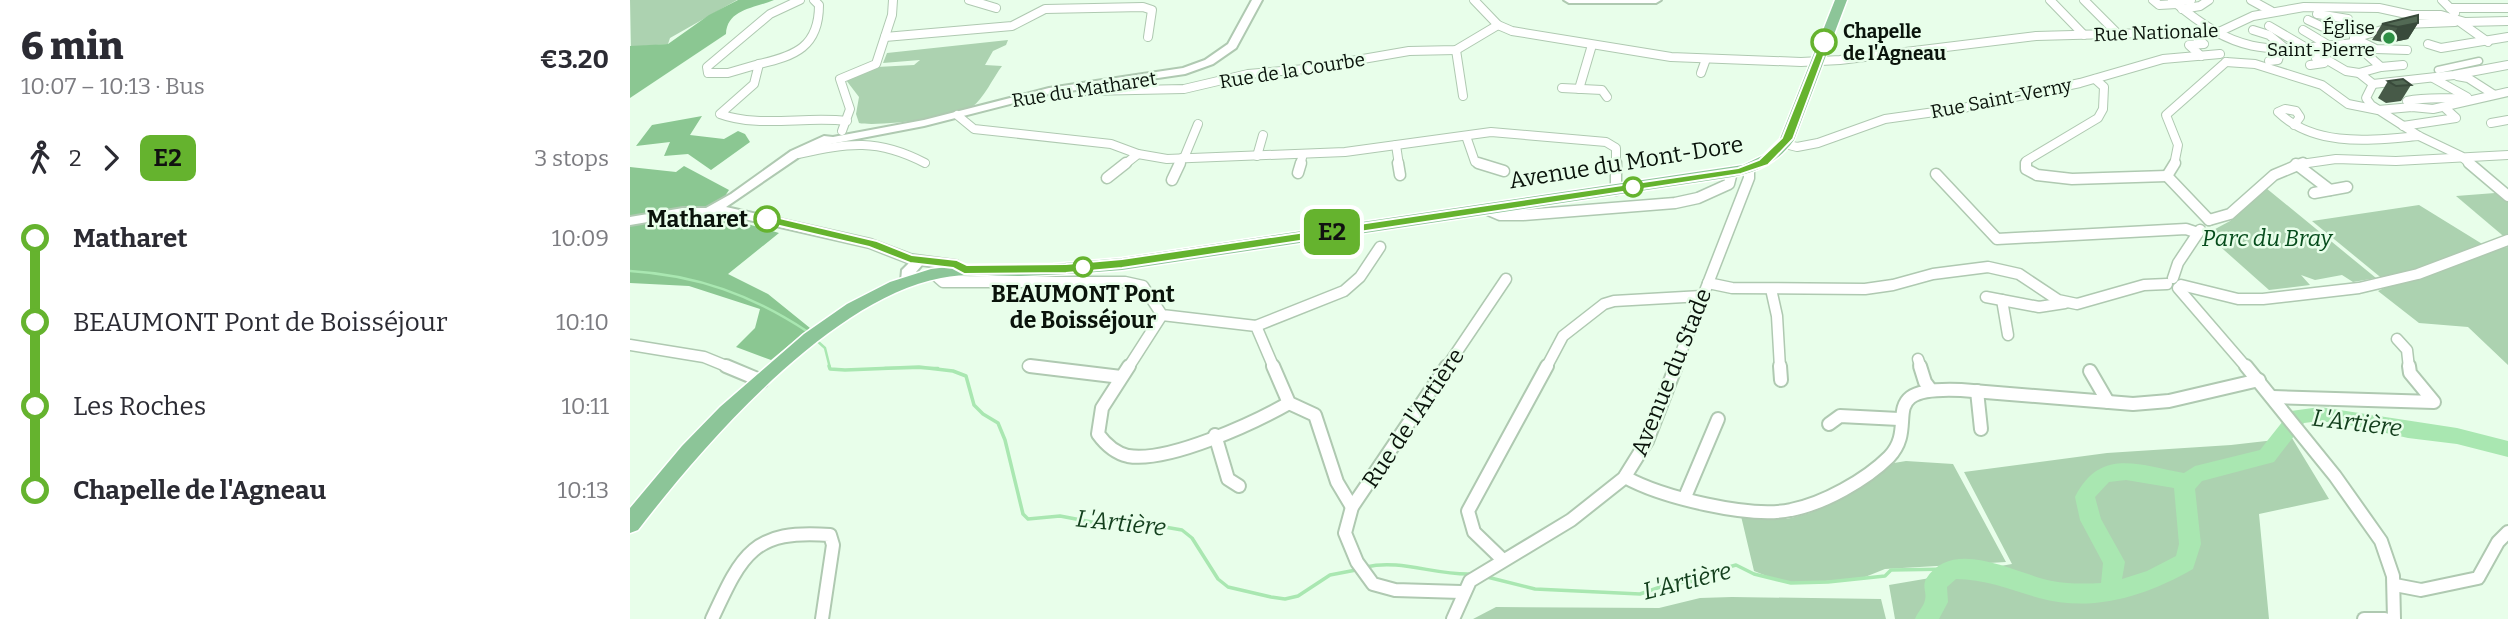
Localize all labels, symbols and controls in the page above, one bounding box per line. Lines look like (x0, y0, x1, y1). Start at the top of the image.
place label: Église Saint-Pierre (2267, 16, 2375, 61)
street label: Rue Nationale (2093, 19, 2219, 46)
place label: Chapelle de l'Agneau (1843, 20, 1946, 65)
text: 6 min (21, 23, 123, 69)
marker: Chapelle de l'Agneau (1811, 29, 1837, 55)
marker: Église Saint-Pierre (2381, 30, 2397, 46)
text: €3.20 (540, 44, 609, 75)
street label: Rue de la Courbe (1218, 48, 1366, 93)
street label: Rue du Matharet (1010, 67, 1158, 112)
text: 10:07 – 10:13 · Bus (21, 72, 205, 100)
street label: Rue Saint-Verny (1928, 73, 2075, 123)
street label: Avenue du Mont-Dore (1507, 130, 1745, 194)
icon: walk (21, 139, 59, 177)
icon: forward (92, 139, 130, 177)
text: 2 (69, 144, 82, 172)
text: E2 (154, 144, 182, 172)
text: 3 stops (534, 144, 609, 172)
unlabelled marker (1623, 177, 1643, 197)
place label: Matharet (647, 205, 748, 233)
marker: Matharet (754, 206, 780, 232)
line badge: E2 (1300, 209, 1364, 255)
text: E2 (1318, 218, 1346, 246)
text: Matharet (73, 223, 187, 254)
text: 10:09 (552, 224, 609, 252)
park label: Parc du Bray (2202, 224, 2333, 252)
marker: BEAUMONT Pont de Boisséjour (1073, 257, 1093, 277)
place label: BEAUMONT Pont de Boisséjour (991, 280, 1175, 334)
street label: Avenue du Stade (1625, 284, 1717, 460)
text: BEAUMONT Pont de Boisséjour (73, 307, 447, 338)
text: 10:10 (556, 308, 609, 336)
street label: Rue de l'Artière (1356, 343, 1470, 493)
text: Les Roches (73, 391, 206, 422)
text: 10:11 (561, 392, 609, 420)
water label: L'Artière (2311, 404, 2403, 442)
text: Chapelle de l'Agneau (73, 475, 326, 506)
text: 10:13 (558, 476, 609, 504)
water label: L'Artière (1075, 504, 1167, 542)
water label: L'Artière (1640, 557, 1734, 605)

